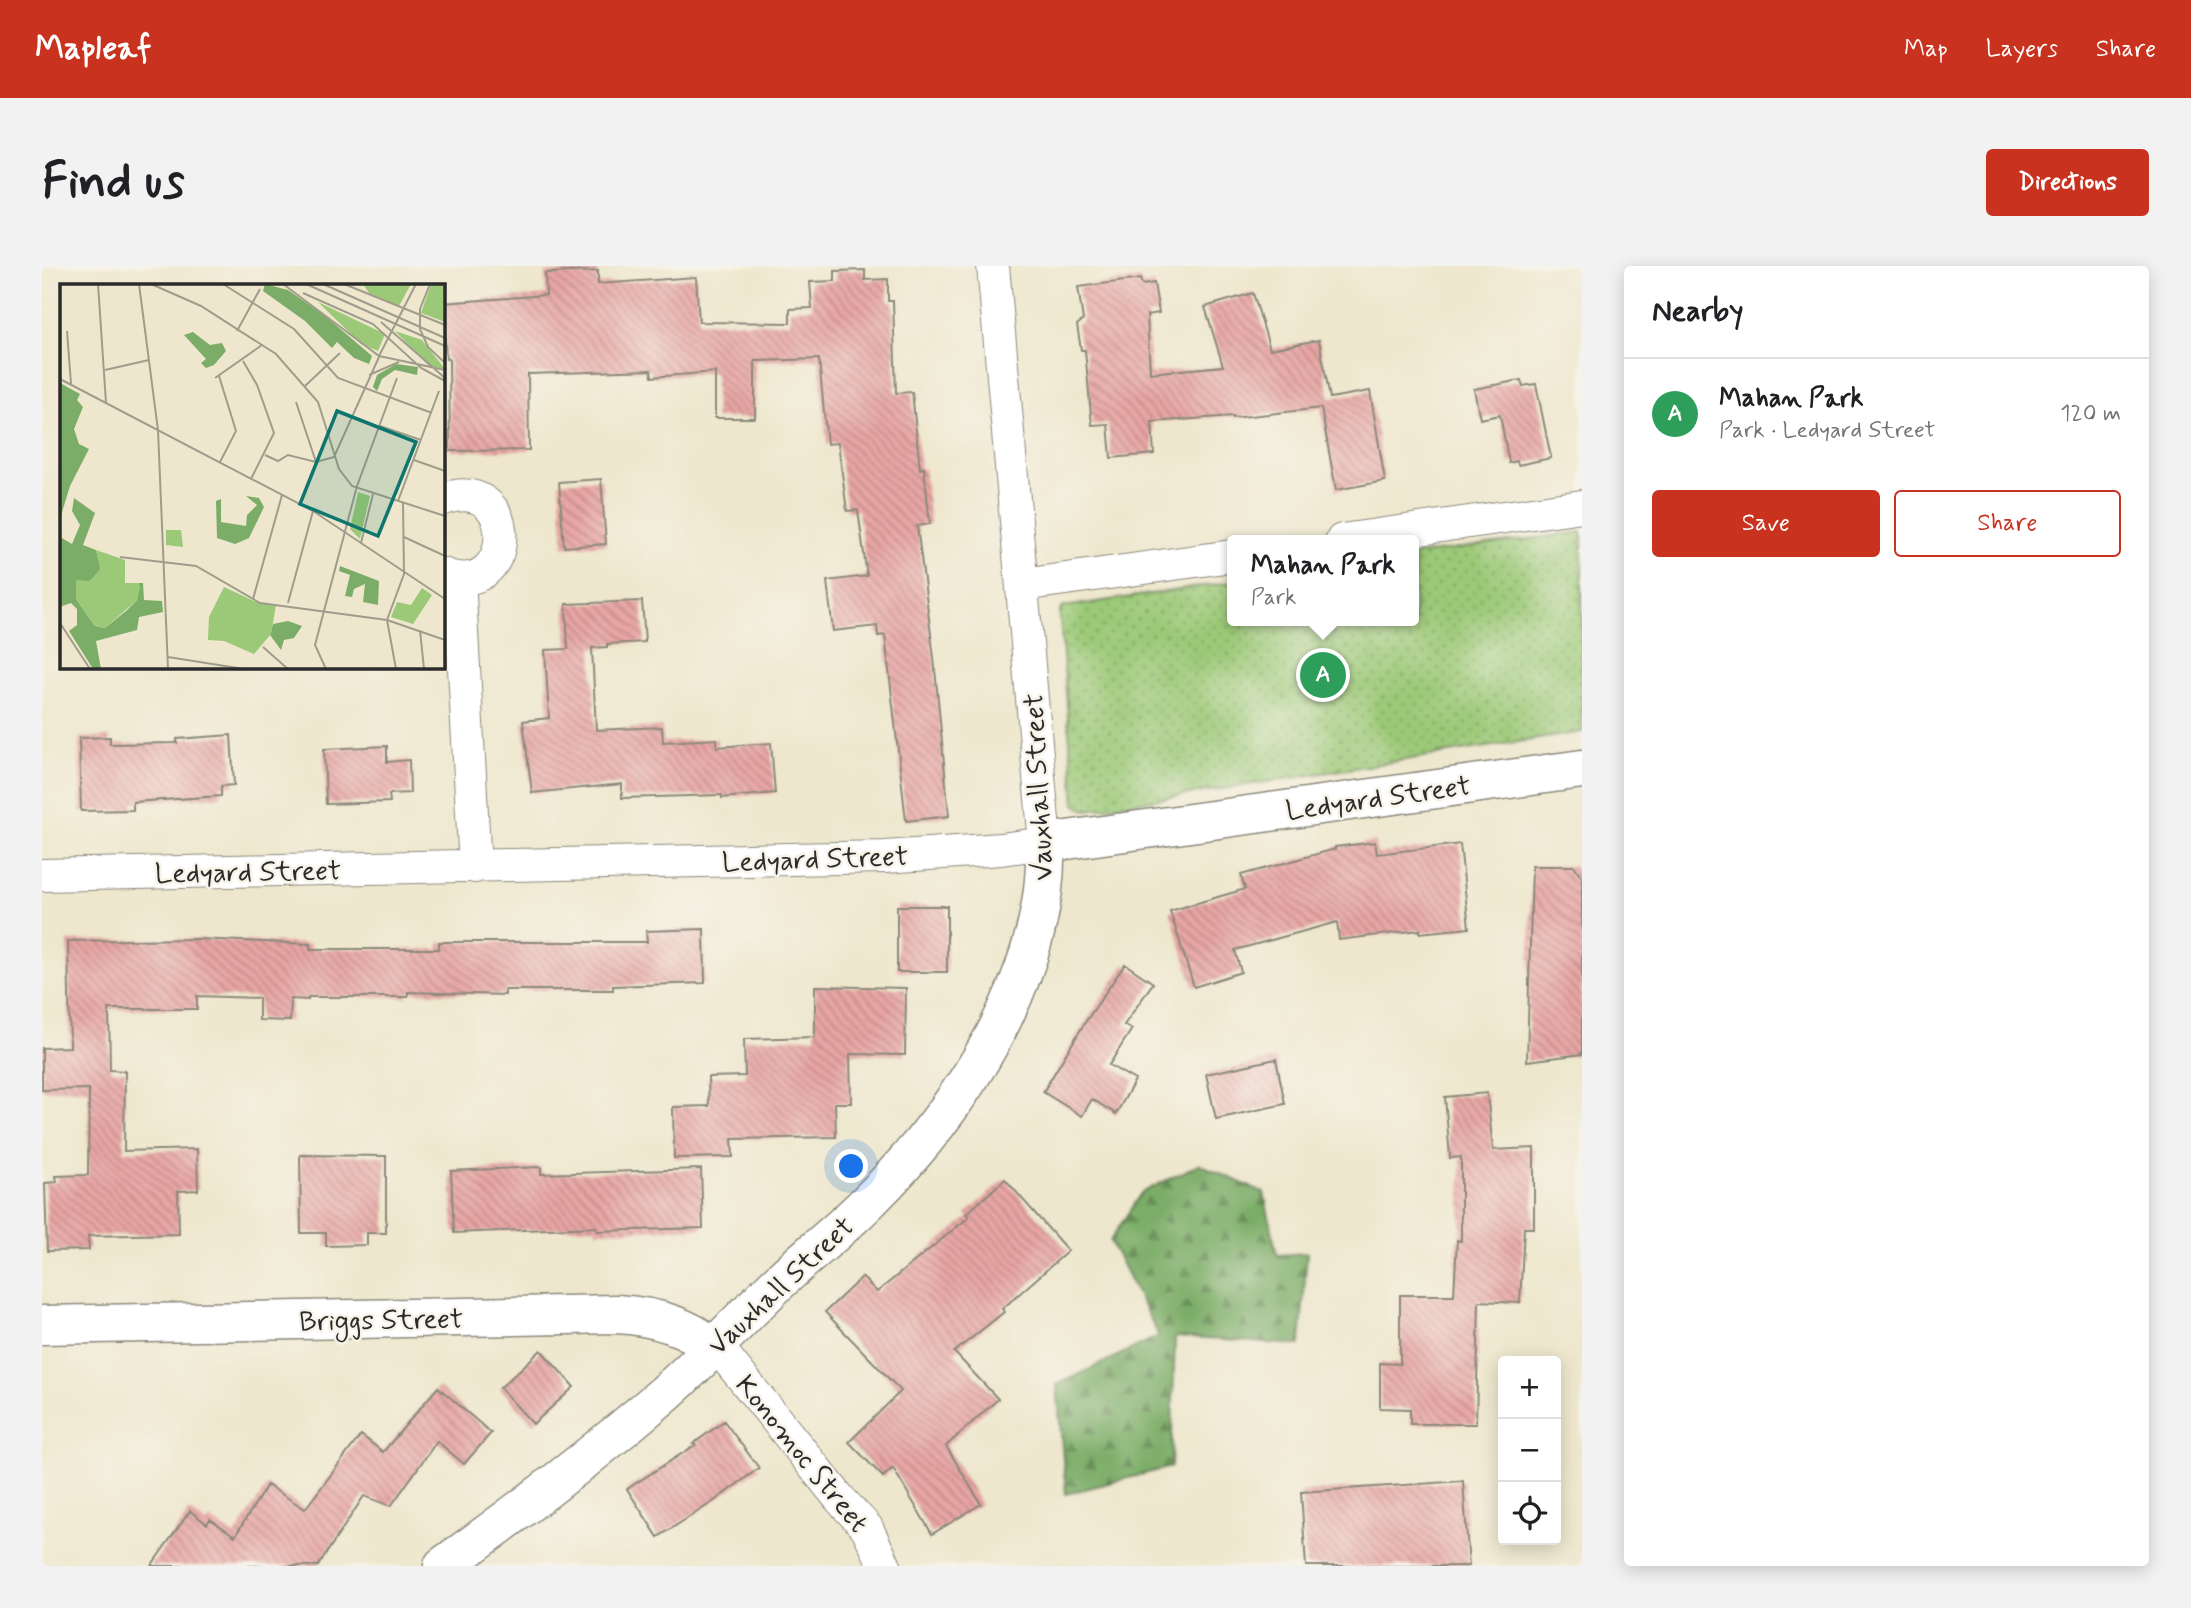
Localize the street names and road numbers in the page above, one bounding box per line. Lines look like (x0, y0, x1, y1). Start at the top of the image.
street label: Vauxhall Street (1016, 692, 1063, 882)
street label: Ledyard Street (1284, 768, 1473, 831)
street label: Ledyard Street (721, 839, 909, 882)
street label: Ledyard Street (155, 853, 341, 894)
street label: Vauxhall Street (700, 1209, 863, 1364)
street label: Briggs Street (299, 1302, 463, 1343)
street label: Konomoc Street (726, 1368, 876, 1541)

